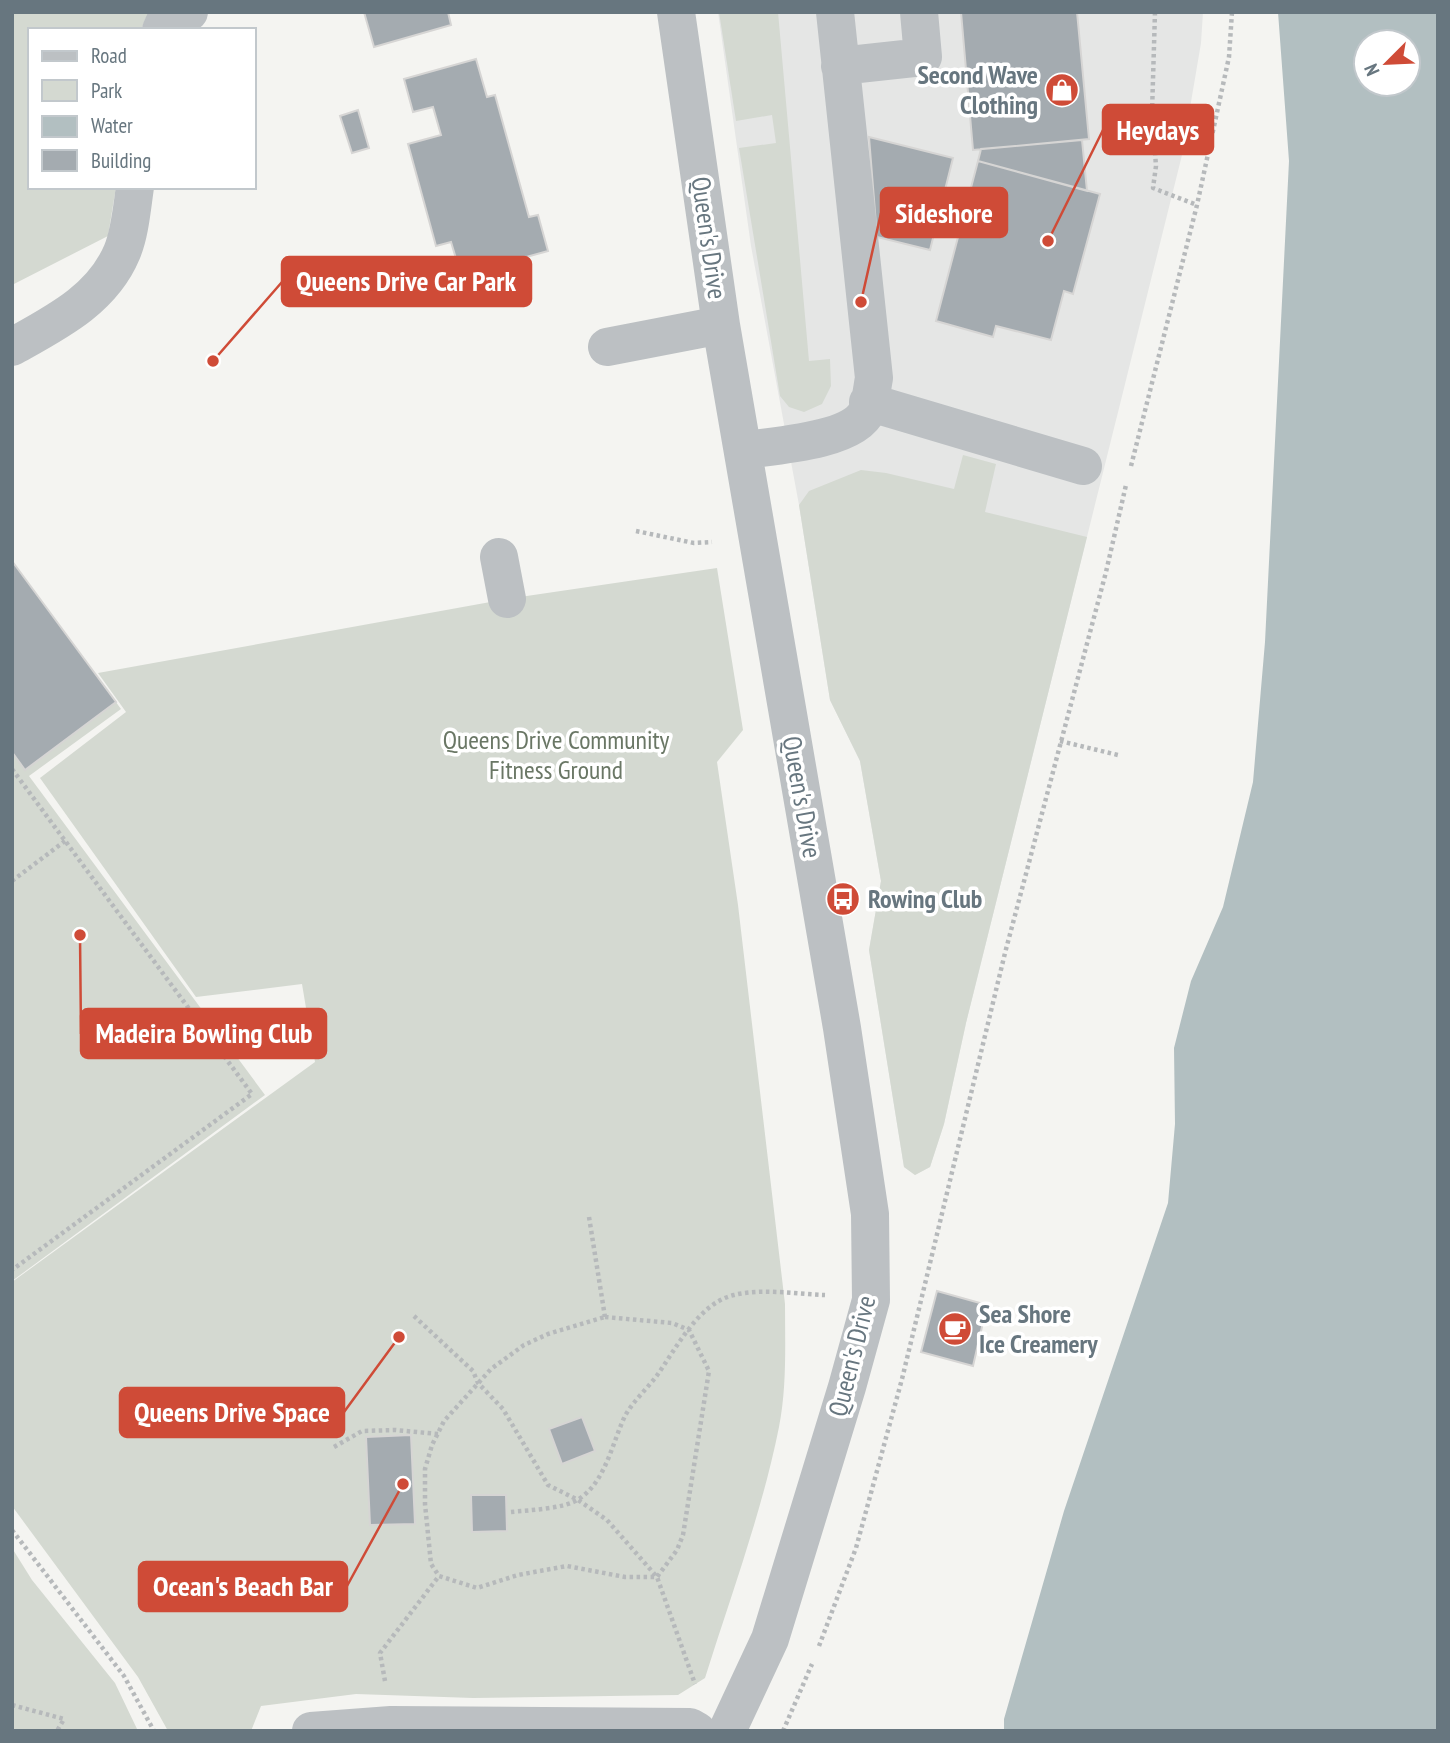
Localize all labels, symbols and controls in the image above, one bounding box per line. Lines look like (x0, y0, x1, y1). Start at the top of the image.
legend (28, 28, 256, 189)
north arrow (1352, 28, 1422, 98)
text: Road (91, 42, 127, 69)
place label: Second Wave Clothing (917, 58, 1038, 121)
text: N (1358, 60, 1385, 79)
shop icon: Second Wave Clothing (1043, 71, 1081, 109)
text: Park (91, 77, 122, 104)
callout: Heydays (1103, 105, 1213, 154)
text: Heydays (1117, 111, 1200, 148)
text: Water (91, 112, 133, 139)
text: Building (91, 147, 151, 174)
street label: Queen's Drive (685, 175, 734, 301)
callout: Sideshore (881, 188, 1007, 237)
text: Sideshore (895, 194, 993, 231)
callout: Queens Drive Car Park (282, 257, 531, 306)
text: Queens Drive Car Park (296, 262, 516, 299)
park label: Queens Drive Community Fitness Ground (443, 723, 670, 786)
street label: Queen's Drive (776, 733, 829, 860)
bus stop icon: Rowing Club (824, 880, 862, 918)
place label: Rowing Club (868, 882, 982, 915)
callout: Madeira Bowling Club (81, 1009, 326, 1058)
text: Madeira Bowling Club (95, 1014, 313, 1051)
street label: Queen's Drive (821, 1292, 882, 1420)
place label: Sea Shore Ice Creamery (979, 1297, 1098, 1360)
cafe icon: Sea Shore Ice Creamery (936, 1310, 974, 1348)
callout: Queens Drive Space (120, 1388, 344, 1437)
text: Queens Drive Space (134, 1393, 330, 1430)
callout: Ocean's Beach Bar (139, 1562, 347, 1611)
text: Ocean's Beach Bar (153, 1567, 334, 1604)

